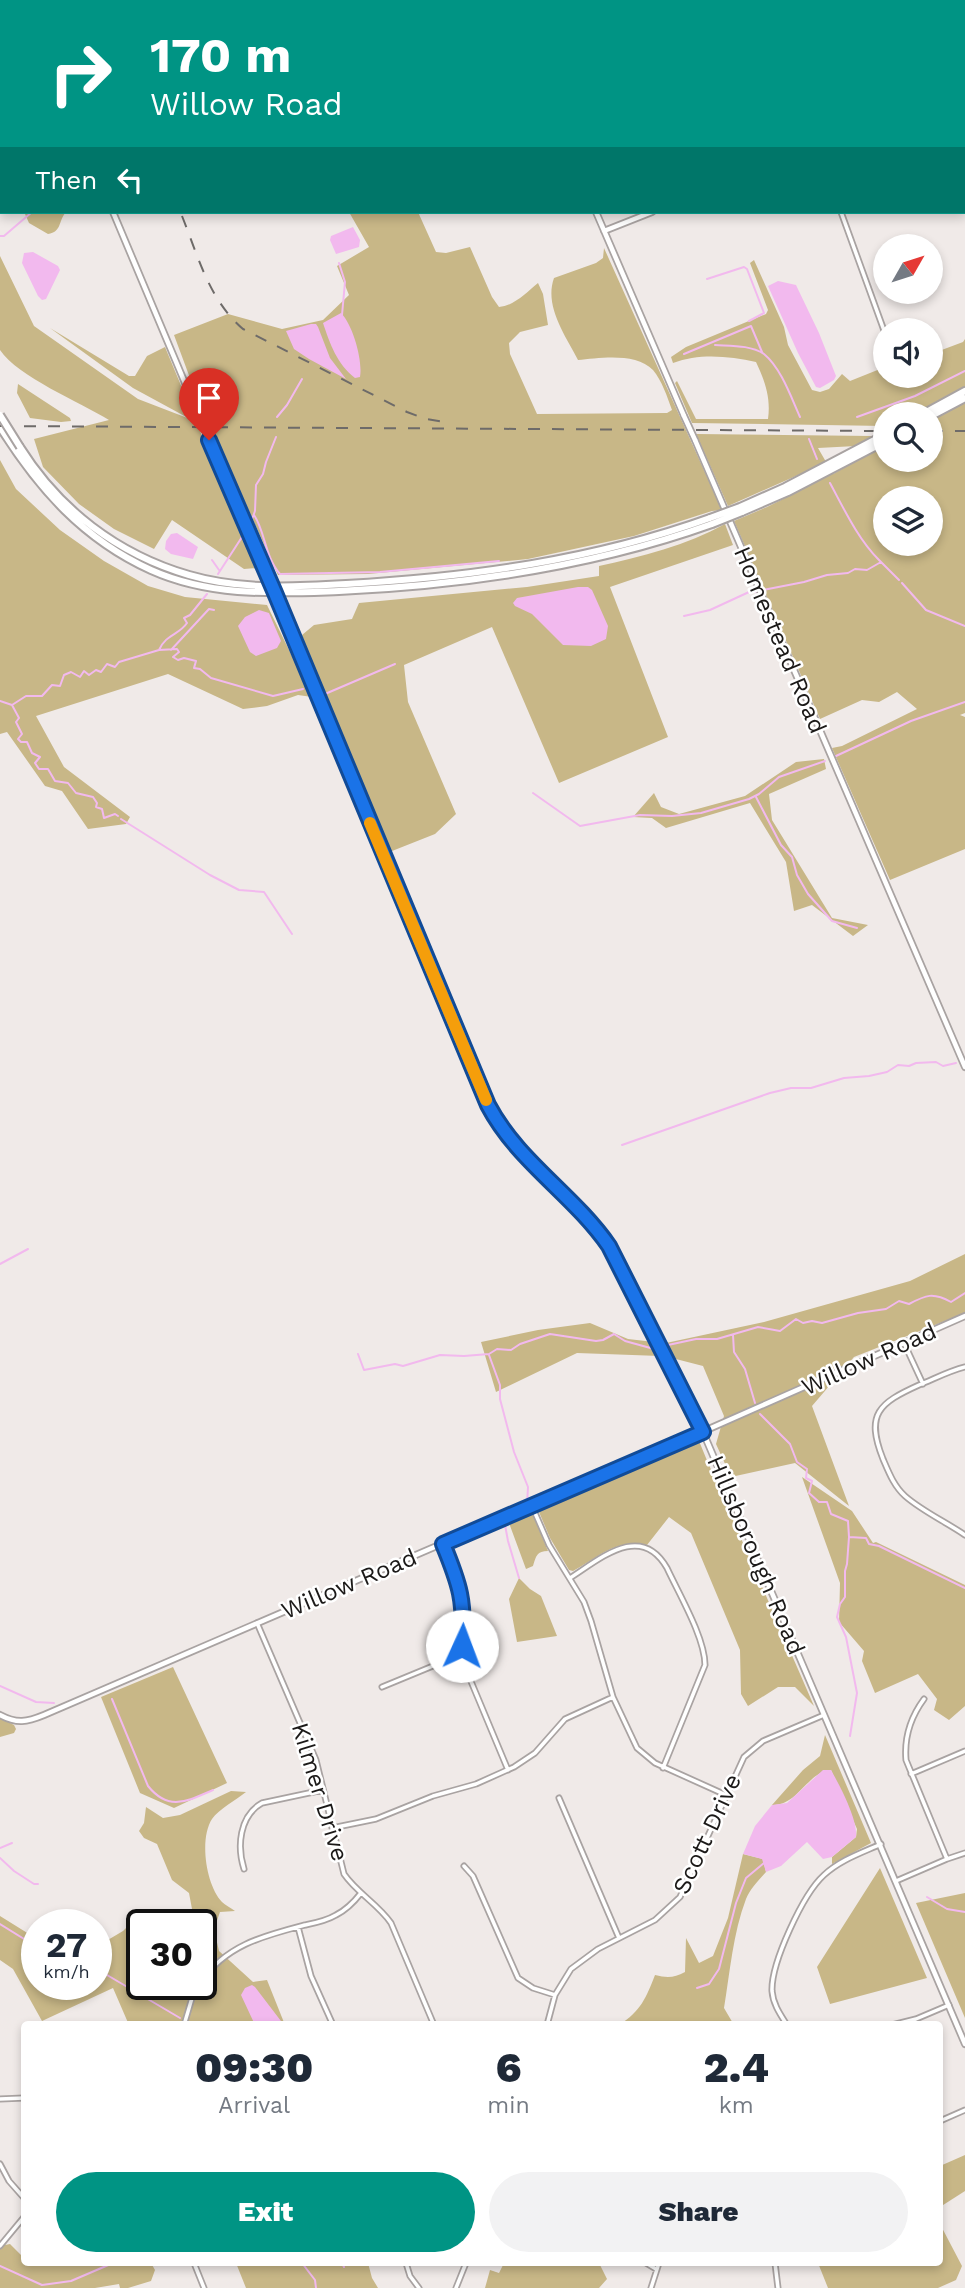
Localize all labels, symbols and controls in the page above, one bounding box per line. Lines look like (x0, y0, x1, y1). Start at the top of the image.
text: 170 m (150, 26, 291, 84)
icon: right (35, 28, 126, 119)
text: Willow Road (150, 85, 343, 123)
icon: left (111, 161, 149, 199)
text: Then (35, 165, 97, 195)
north arrow (873, 234, 943, 304)
map controls (873, 234, 943, 556)
button: sound (873, 318, 943, 388)
pin (179, 368, 239, 440)
icon: arrive (190, 379, 228, 417)
button: search (873, 402, 943, 472)
button: layers (873, 486, 943, 556)
street label: Homestead Road (728, 542, 832, 738)
street label: Willow Road (797, 1317, 941, 1401)
street label: Hillsborough Road (701, 1451, 811, 1659)
street label: Willow Road (277, 1543, 421, 1625)
position arrow (425, 1609, 499, 1683)
street label: Kilmer Drive (286, 1719, 354, 1865)
street label: Scott Drive (667, 1769, 747, 1899)
speed limit sign: 30 (126, 1909, 217, 2000)
text: 27 (46, 1924, 87, 1966)
text: km/h (43, 1961, 90, 1982)
text: 09:30 (195, 2043, 313, 2092)
text: 6 (495, 2043, 521, 2092)
text: 2.4 (704, 2043, 769, 2092)
text: Arrival (218, 2092, 290, 2119)
text: min (487, 2092, 530, 2119)
text: km (719, 2092, 754, 2119)
button: Exit (56, 2172, 475, 2252)
button: Share (489, 2172, 908, 2252)

